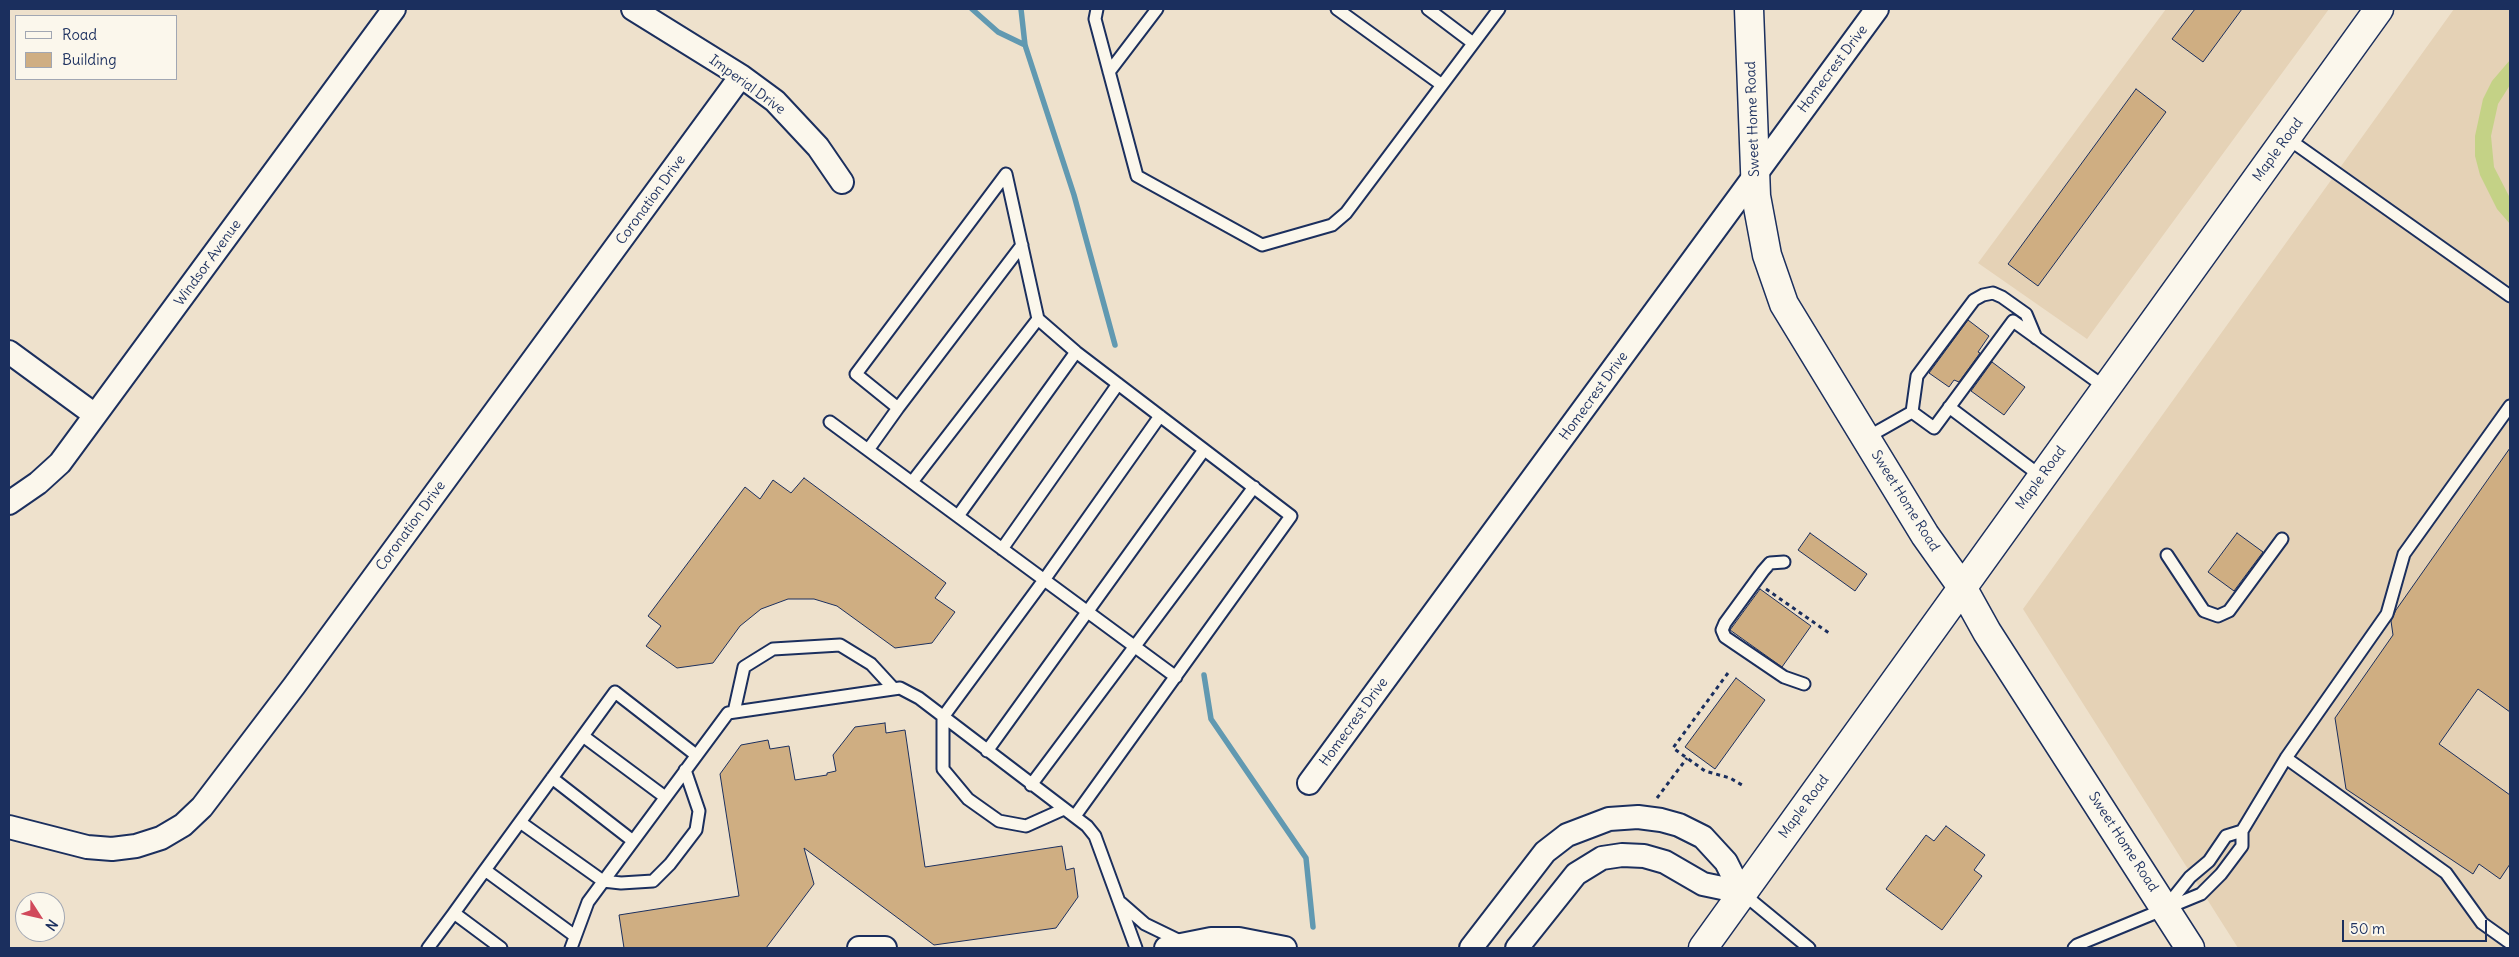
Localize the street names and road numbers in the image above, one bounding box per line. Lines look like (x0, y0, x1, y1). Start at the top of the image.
street label: Homecrest Drive (1795, 22, 1871, 116)
street label: Imperial Drive (706, 52, 788, 118)
street label: Sweet Home Road (1743, 61, 1763, 177)
street label: Maple Road (2249, 115, 2307, 185)
street label: Coronation Drive (613, 152, 689, 248)
street label: Windsor Avenue (171, 217, 245, 309)
street label: Homecrest Drive (1556, 348, 1632, 444)
street label: Maple Road (2012, 443, 2070, 513)
street label: Sweet Home Road (1867, 447, 1943, 555)
street label: Coronation Drive (373, 478, 449, 574)
street label: Homecrest Drive (1316, 674, 1392, 770)
street label: Maple Road (1775, 772, 1833, 842)
street label: Sweet Home Road (2084, 789, 2162, 895)

